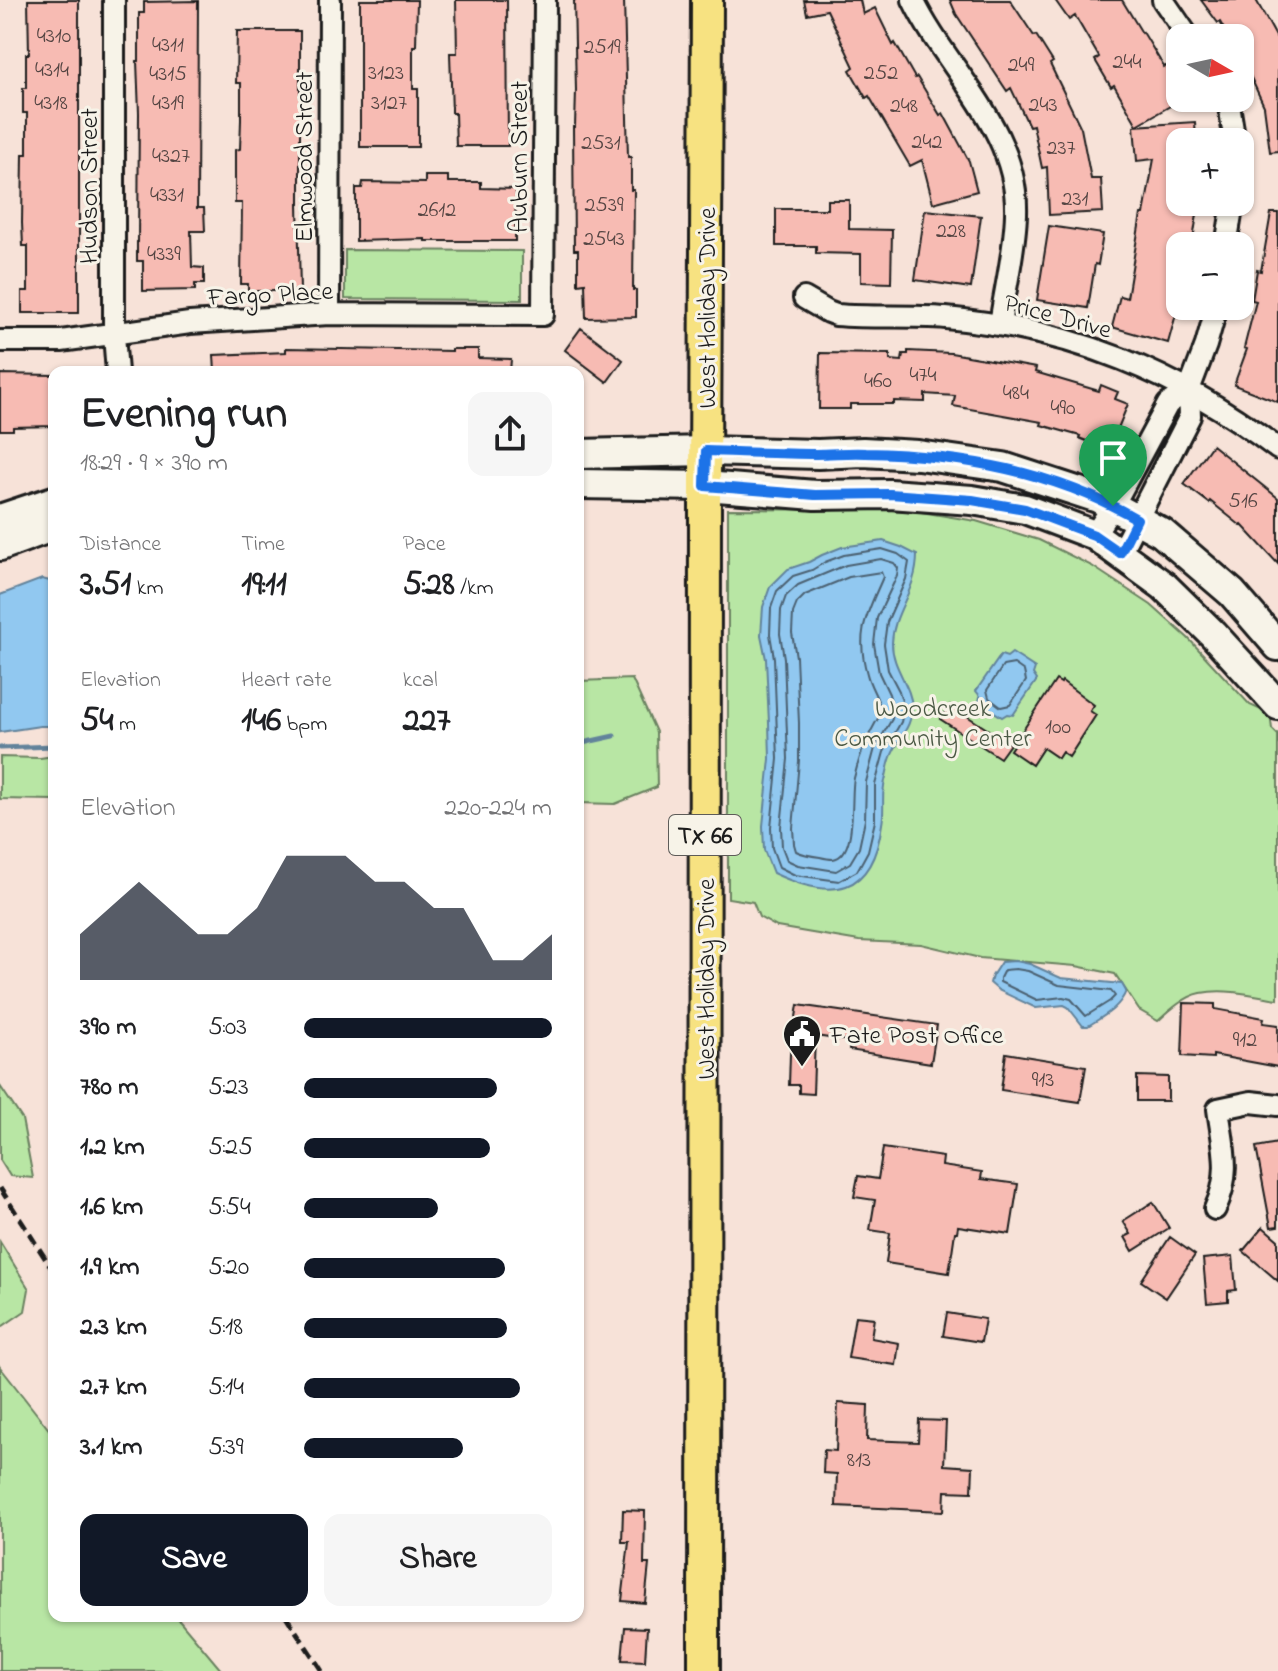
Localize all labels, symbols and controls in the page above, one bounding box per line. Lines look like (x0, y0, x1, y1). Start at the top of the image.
house number: 4310 (37, 21, 71, 53)
north arrow (1166, 24, 1254, 112)
map controls (1166, 24, 1254, 320)
house number: 4311 (152, 30, 184, 62)
house number: 2519 (583, 32, 621, 64)
house number: 244 (1112, 47, 1142, 79)
house number: 249 (1008, 50, 1035, 82)
house number: 4314 (35, 55, 69, 87)
house number: 3123 (368, 58, 404, 90)
house number: 252 (864, 58, 898, 90)
house number: 4315 (149, 59, 187, 91)
street label: Elmwood Street (287, 71, 325, 242)
street label: Auburn Street (502, 81, 540, 233)
house number: 4318 (34, 88, 68, 120)
house number: 4319 (152, 88, 184, 120)
house number: 3127 (371, 88, 407, 120)
house number: 243 (1028, 90, 1058, 122)
house number: 248 (890, 91, 918, 123)
street label: Hudson Street (72, 108, 110, 264)
house number: 242 (912, 127, 943, 159)
house number: 2531 (581, 128, 621, 160)
button: + (1166, 128, 1254, 216)
house number: 237 (1046, 133, 1076, 165)
house number: 4327 (152, 141, 190, 173)
house number: 4331 (150, 180, 184, 212)
house number: 231 (1061, 184, 1089, 216)
house number: 2539 (584, 190, 624, 222)
house number: 2612 (418, 195, 456, 227)
street label: West Holiday Drive (690, 207, 728, 409)
house number: 228 (936, 216, 966, 248)
house number: 2543 (583, 224, 625, 256)
button: − (1166, 232, 1254, 320)
house number: 4339 (147, 239, 181, 271)
street label: Fargo Place (205, 274, 334, 318)
street label: Price Drive (999, 285, 1116, 351)
house number: 474 (909, 360, 937, 392)
house number: 460 (864, 366, 892, 398)
house number: 484 (1003, 378, 1029, 410)
text: Evening run (80, 383, 287, 447)
button: share (468, 392, 552, 476)
house number: 490 (1050, 393, 1076, 425)
pin (1079, 424, 1147, 506)
icon: arrive (1091, 436, 1135, 480)
text: 18:29 · 9 × 390 m (80, 445, 228, 483)
house number: 516 (1228, 486, 1258, 518)
text: Distance (80, 529, 161, 561)
text: Time (241, 529, 285, 561)
text: Pace (403, 529, 446, 561)
text: 3.51 (80, 561, 131, 611)
text: 19:11 (241, 561, 287, 611)
text: 5:28 (403, 561, 455, 611)
text: km (131, 573, 163, 605)
text: /km (455, 573, 494, 605)
text: Elevation (80, 665, 161, 697)
text: Heart rate (241, 665, 332, 697)
text: kcal (403, 665, 438, 697)
park label: Woodcreek Community Center (834, 691, 1033, 759)
text: 54 (80, 697, 113, 747)
text: 146 (241, 697, 281, 747)
text: 227 (403, 697, 450, 747)
text: m (113, 709, 136, 741)
text: bpm (281, 709, 327, 741)
house number: 100 (1045, 712, 1071, 744)
text: Elevation (80, 790, 176, 828)
text: 220–224 m (444, 790, 552, 828)
road number: TX 66 (669, 815, 741, 855)
street label: West Holiday Drive (689, 878, 727, 1080)
text: 390 m (80, 1009, 136, 1047)
text: 5:03 (208, 1009, 247, 1047)
public building icon: Fate Post Office (781, 1013, 823, 1068)
place label: Fate Post Office (829, 1018, 1004, 1056)
house number: 912 (1233, 1025, 1257, 1057)
house number: 913 (1032, 1065, 1054, 1097)
text: 780 m (80, 1069, 138, 1107)
text: 5:23 (208, 1069, 249, 1107)
text: 1.2 km (80, 1129, 145, 1167)
text: 5:25 (208, 1129, 253, 1167)
text: 1.6 km (80, 1189, 143, 1227)
text: 5:54 (208, 1189, 251, 1227)
text: 1.9 km (80, 1249, 139, 1287)
text: 5:20 (208, 1249, 249, 1287)
text: 2.3 km (80, 1309, 147, 1347)
text: 5:18 (208, 1309, 243, 1347)
text: 2.7 km (80, 1369, 147, 1407)
text: 5:14 (208, 1369, 244, 1407)
text: 3.1 km (80, 1429, 142, 1467)
text: 5:39 (208, 1429, 244, 1467)
house number: 813 (847, 1445, 871, 1477)
button: Save (80, 1514, 308, 1606)
button: Share (324, 1514, 552, 1606)

